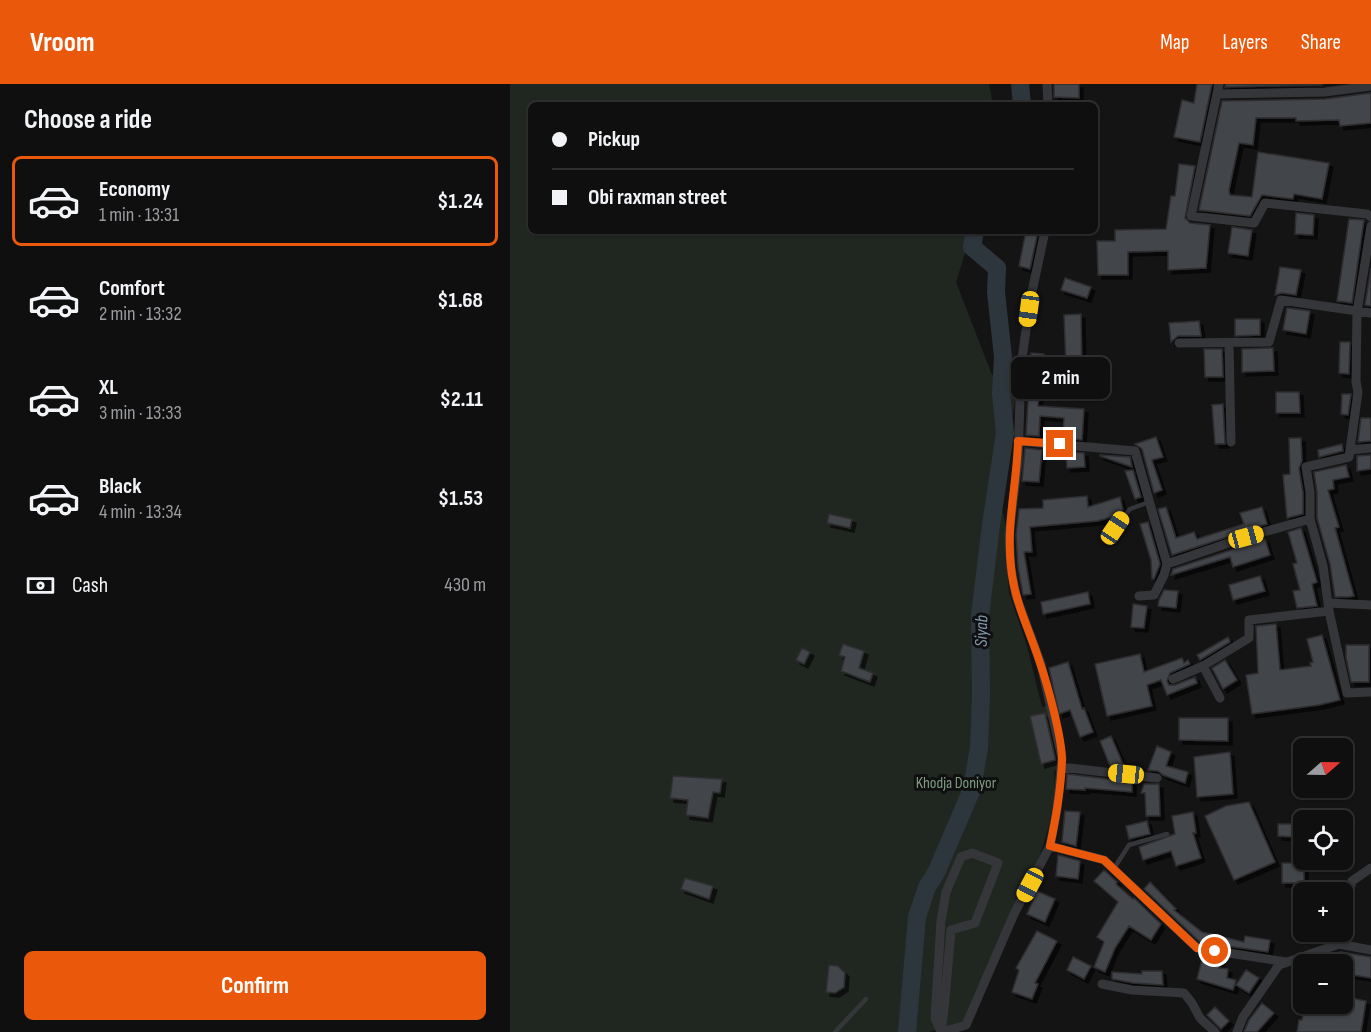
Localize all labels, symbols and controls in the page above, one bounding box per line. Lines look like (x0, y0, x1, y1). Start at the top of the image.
text: Vroom (30, 26, 94, 59)
text: Map (1160, 30, 1189, 55)
text: Layers (1222, 30, 1268, 55)
text: Share (1301, 30, 1341, 55)
text: Choose a ride (24, 104, 152, 136)
text: Pickup (588, 126, 640, 153)
icon: car (27, 174, 81, 228)
text: Economy (99, 176, 170, 203)
text: Obi raxman street (588, 184, 727, 211)
text: $1.24 (437, 188, 483, 215)
text: 1 min · 13:31 (99, 203, 179, 227)
icon: car (27, 273, 81, 327)
text: Comfort (99, 275, 165, 302)
text: $1.68 (437, 287, 483, 314)
car (1018, 290, 1040, 328)
text: 2 min · 13:32 (99, 302, 182, 326)
callout: 2 min (1010, 357, 1110, 399)
text: 2 min (1041, 366, 1080, 390)
icon: car (27, 372, 81, 426)
text: XL (99, 374, 118, 401)
text: $2.11 (440, 386, 483, 413)
text: 3 min · 13:33 (99, 401, 182, 425)
route end (1046, 430, 1073, 457)
icon: car (27, 471, 81, 525)
text: Black (99, 473, 141, 500)
text: $1.53 (438, 485, 483, 512)
text: 4 min · 13:34 (99, 500, 182, 524)
car (1097, 508, 1133, 548)
car (1226, 524, 1266, 550)
icon: cash (24, 569, 57, 602)
text: Cash (72, 572, 108, 599)
text: 430 m (444, 573, 486, 597)
water label: Siyab (971, 614, 992, 647)
north arrow (1293, 738, 1353, 798)
map controls (1293, 738, 1353, 1014)
car (1107, 763, 1145, 785)
park label: Khodja Doniyor (916, 774, 997, 793)
button: locate (1293, 810, 1353, 870)
car (1014, 865, 1046, 905)
button: + (1293, 882, 1353, 942)
route start (1201, 937, 1228, 964)
button: Confirm (24, 951, 486, 1020)
button: − (1293, 954, 1353, 1014)

